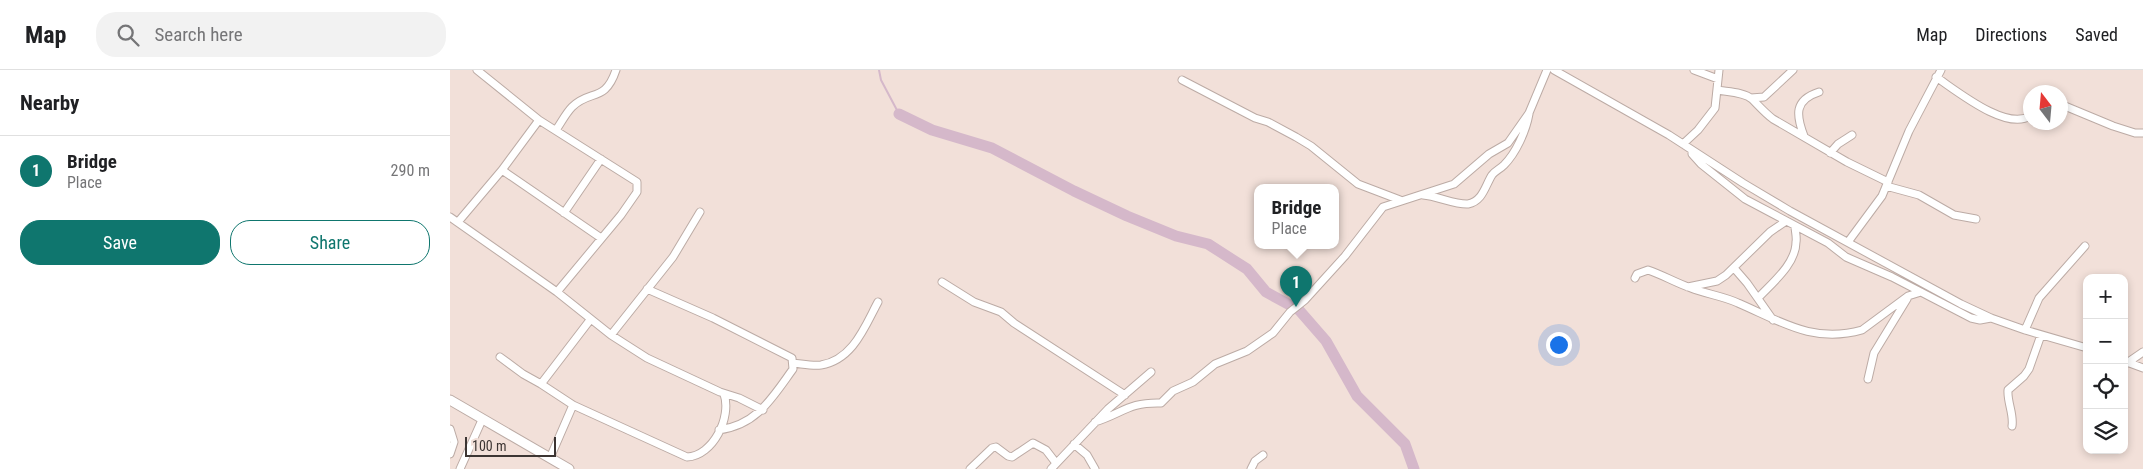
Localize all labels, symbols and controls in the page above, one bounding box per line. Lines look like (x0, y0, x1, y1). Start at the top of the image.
search box (96, 12, 446, 57)
text: Map (25, 21, 66, 49)
icon: search (114, 21, 142, 49)
text: Search here (154, 23, 243, 46)
text: Map (1916, 24, 1947, 45)
text: Directions (1975, 24, 2047, 45)
text: Saved (2075, 24, 2118, 45)
north arrow (2023, 85, 2068, 130)
text: Nearby (20, 91, 79, 115)
text: Bridge (67, 150, 117, 173)
text: 1 (32, 161, 40, 180)
text: 290 m (391, 161, 430, 180)
text: Place (67, 173, 102, 192)
popup (1254, 184, 1339, 249)
text: Bridge (1272, 196, 1321, 219)
text: Place (1272, 219, 1307, 238)
button: Save (20, 220, 220, 265)
button: Share (230, 220, 430, 265)
pin: 1 (1280, 266, 1312, 307)
map controls (2083, 274, 2128, 454)
button: + (2083, 274, 2128, 319)
button: − (2083, 319, 2128, 364)
your location (1546, 332, 1572, 358)
button: locate (2083, 364, 2128, 409)
button: layers (2083, 409, 2128, 454)
scale bar (465, 434, 556, 457)
text: 100 m (472, 438, 507, 454)

